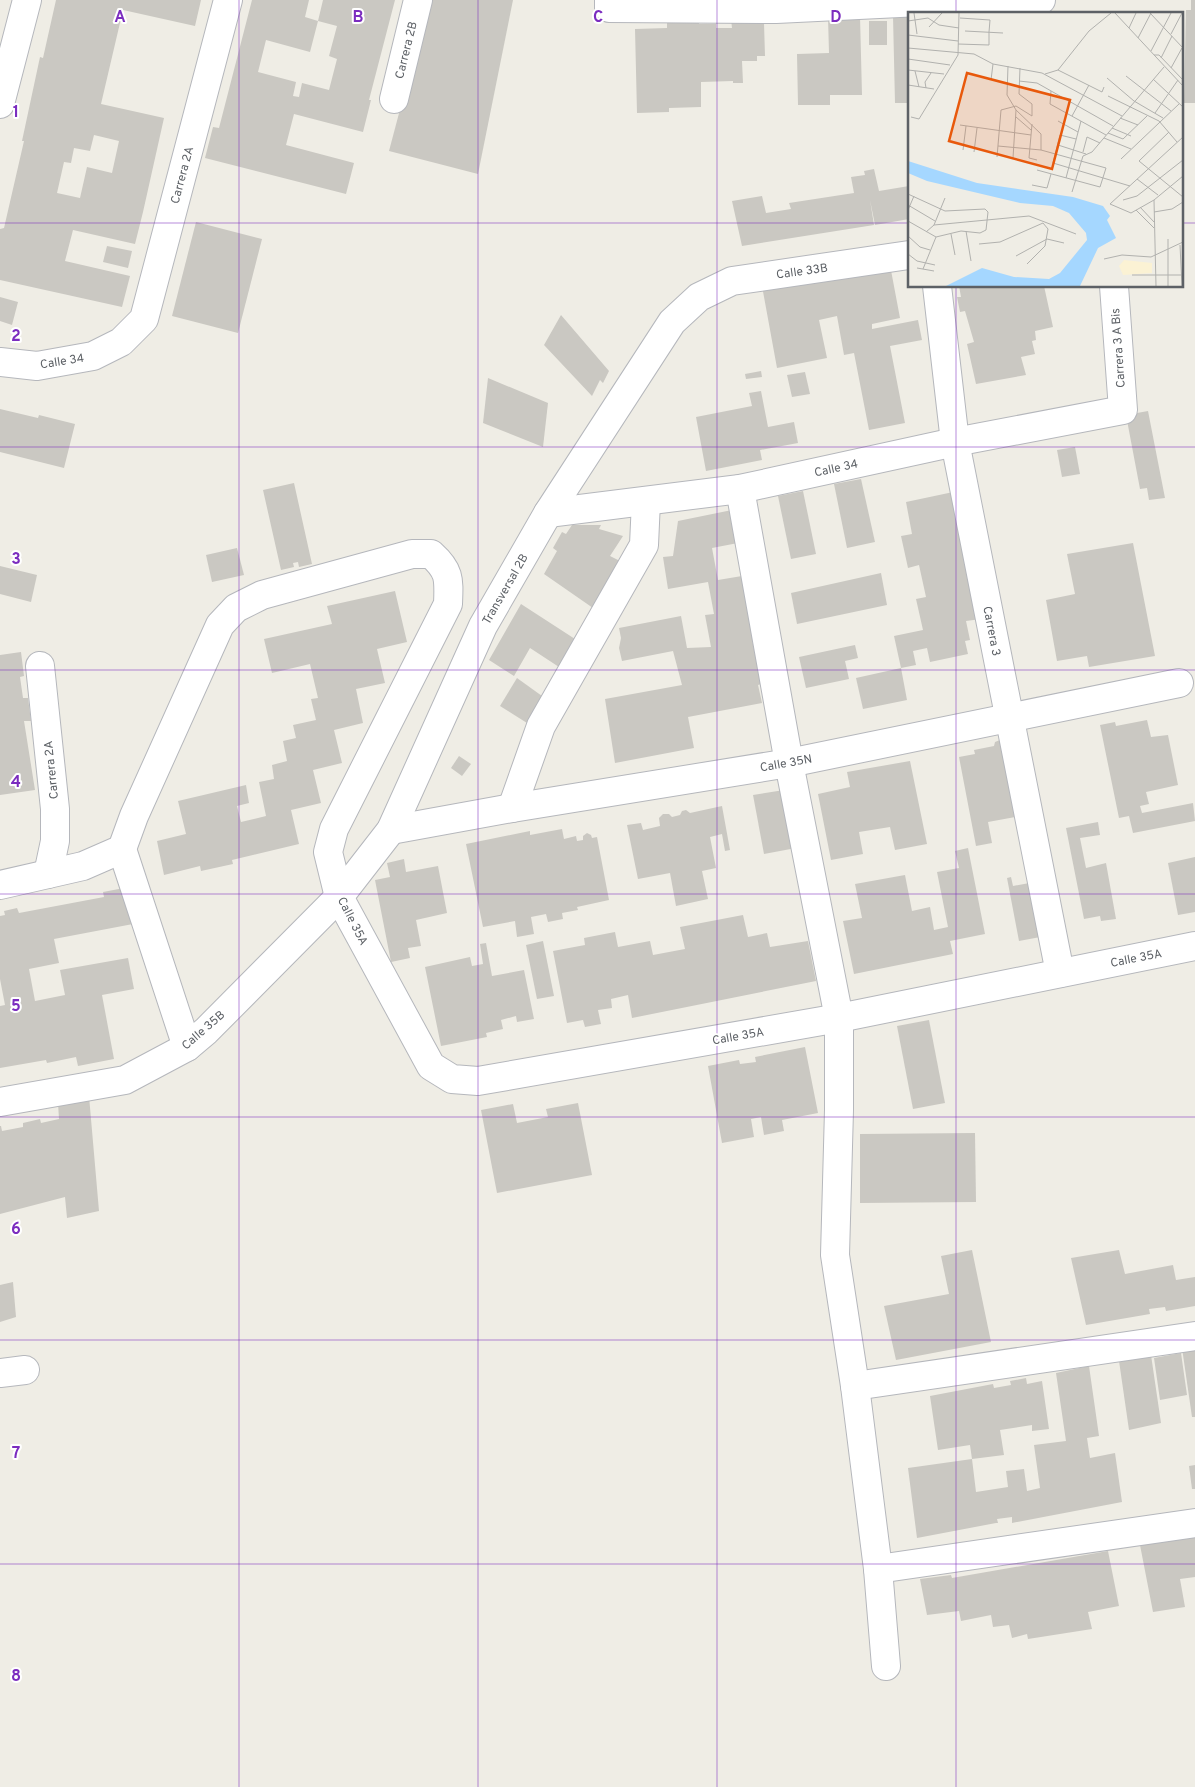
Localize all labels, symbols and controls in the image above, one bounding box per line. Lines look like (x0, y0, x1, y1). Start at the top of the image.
text: A (114, 8, 126, 28)
text: B (352, 8, 364, 28)
text: C (593, 8, 603, 28)
text: D (830, 8, 842, 28)
inset map (908, 12, 1182, 288)
street label: Carrera 2B (392, 20, 422, 81)
text: 1 (13, 103, 19, 123)
street label: Carrera 2A (168, 145, 198, 206)
street label: Calle 33B (775, 260, 829, 284)
street label: Carrera 3 A Bis (1108, 307, 1130, 388)
text: 2 (11, 327, 21, 347)
street label: Calle 34 (39, 351, 85, 373)
street label: Calle 34 (813, 457, 860, 481)
text: 3 (11, 550, 21, 570)
street label: Transversal 2B (479, 551, 533, 628)
street label: Carrera 3 (978, 605, 1004, 658)
street label: Carrera 2A (41, 740, 63, 800)
street label: Calle 35N (759, 752, 814, 776)
text: 4 (11, 773, 21, 793)
street label: Calle 35A (333, 895, 371, 948)
street label: Calle 35A (1109, 946, 1163, 972)
text: 5 (11, 997, 21, 1017)
street label: Calle 35B (179, 1008, 229, 1054)
street label: Calle 35A (711, 1025, 765, 1049)
text: 6 (11, 1220, 21, 1240)
text: 7 (12, 1444, 20, 1464)
text: 8 (11, 1667, 21, 1687)

